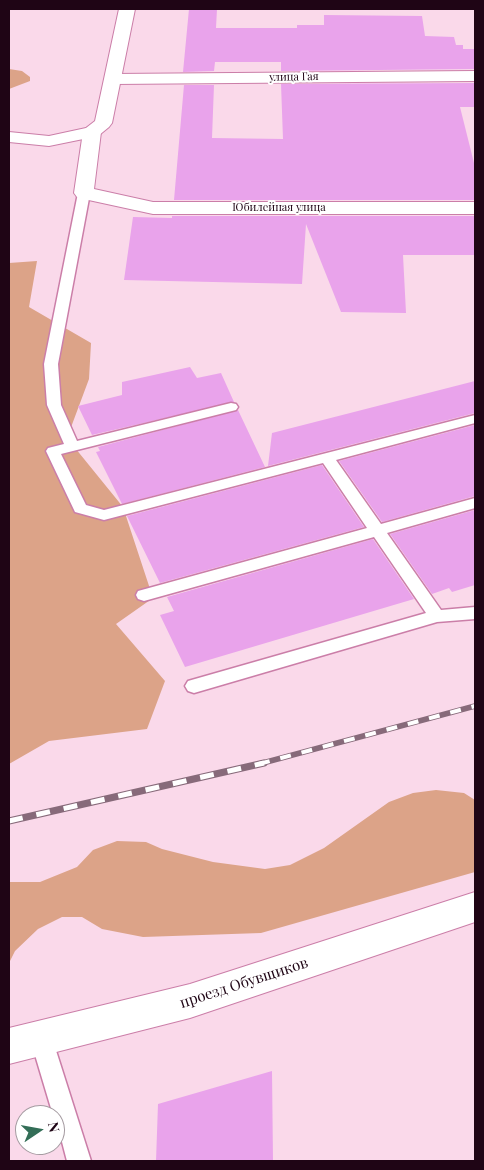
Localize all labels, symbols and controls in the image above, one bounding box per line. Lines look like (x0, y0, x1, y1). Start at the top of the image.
street label: улица Гая (269, 70, 319, 84)
street label: Юбилейная улица (232, 201, 326, 215)
street label: проезд Обувщиков (178, 954, 310, 1012)
north arrow (15, 1105, 65, 1155)
text: N (44, 1120, 65, 1134)

